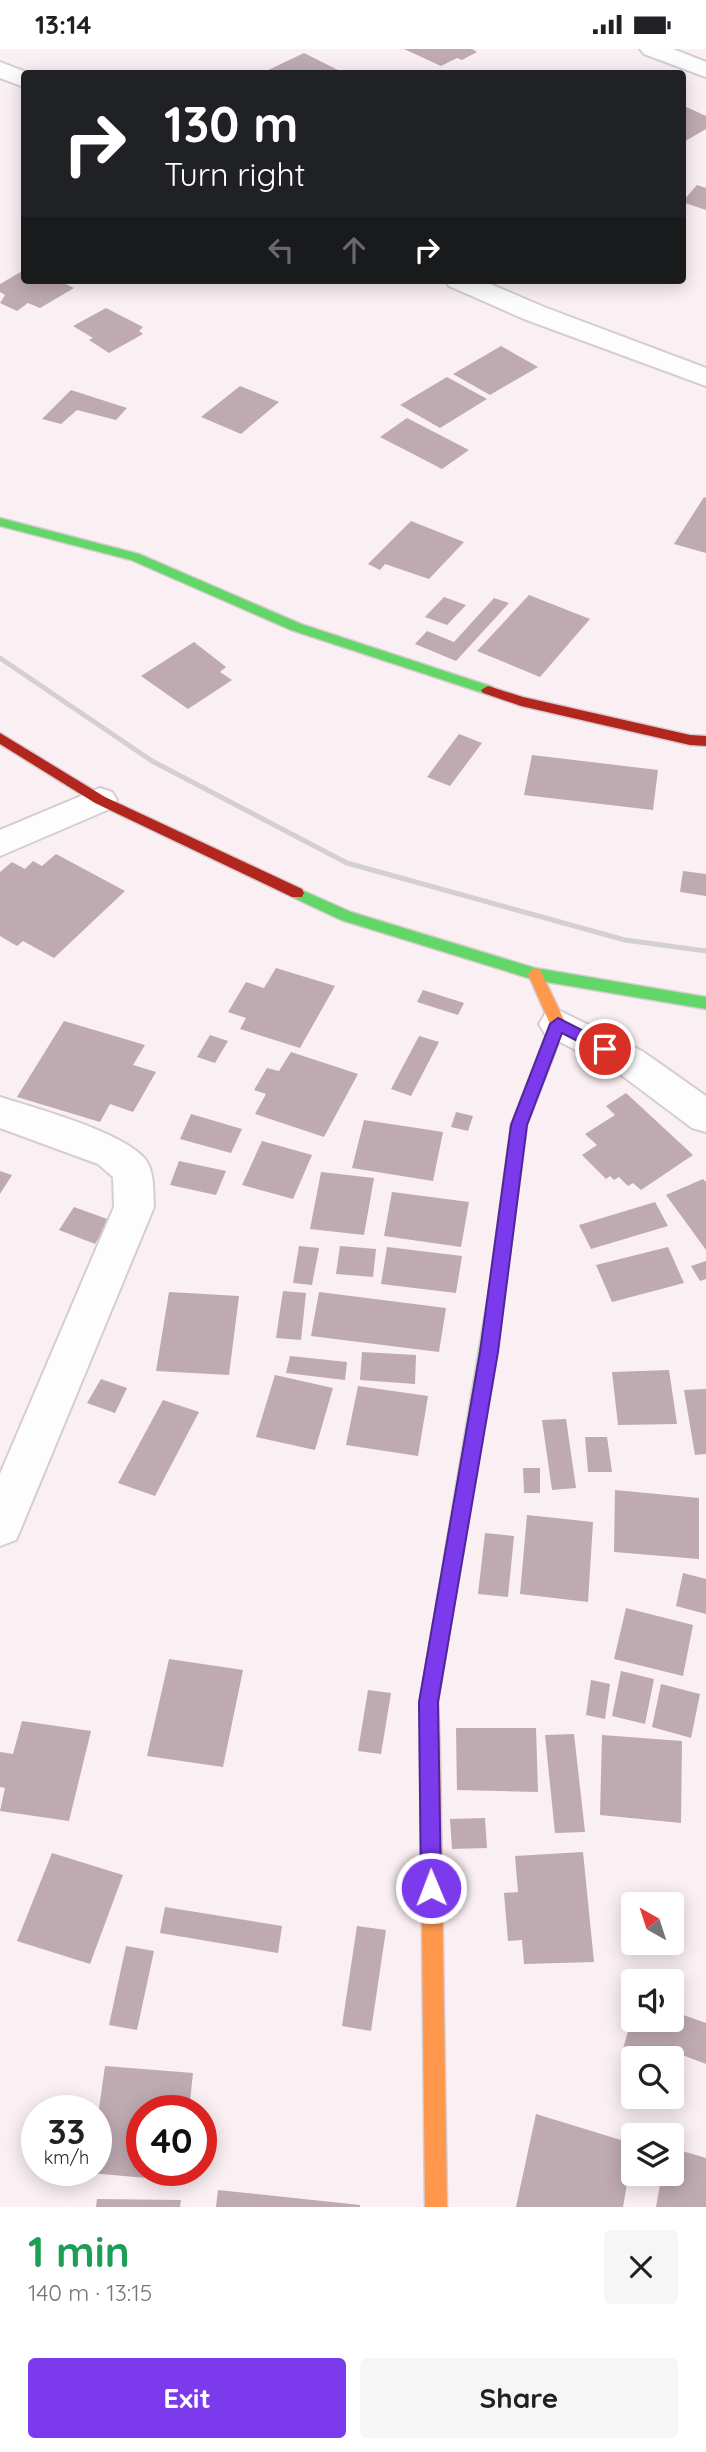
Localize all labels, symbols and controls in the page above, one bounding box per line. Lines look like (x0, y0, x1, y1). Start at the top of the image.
text: 13:14 (35, 8, 92, 41)
text: 130 m (164, 93, 298, 154)
icon: right (49, 98, 140, 189)
text: Turn right (164, 154, 305, 194)
icon: left (262, 231, 300, 269)
icon: ahead (335, 231, 373, 269)
icon: right (408, 231, 446, 269)
pin (575, 1019, 635, 1079)
icon: arrive (586, 1030, 624, 1068)
position arrow (394, 1851, 468, 1925)
north arrow (621, 1892, 684, 1955)
map controls (621, 1892, 684, 2186)
button: sound (621, 1969, 684, 2032)
button: search (621, 2046, 684, 2109)
speed limit sign: 40 (126, 2095, 217, 2186)
text: 33 (48, 2109, 85, 2153)
button: layers (621, 2123, 684, 2186)
text: km/h (44, 2146, 89, 2169)
text: 1 min (28, 2225, 130, 2278)
button: close (604, 2230, 678, 2304)
text: 140 m · 13:15 (28, 2278, 152, 2307)
button: Exit (28, 2358, 346, 2438)
button: Share (360, 2358, 678, 2438)

